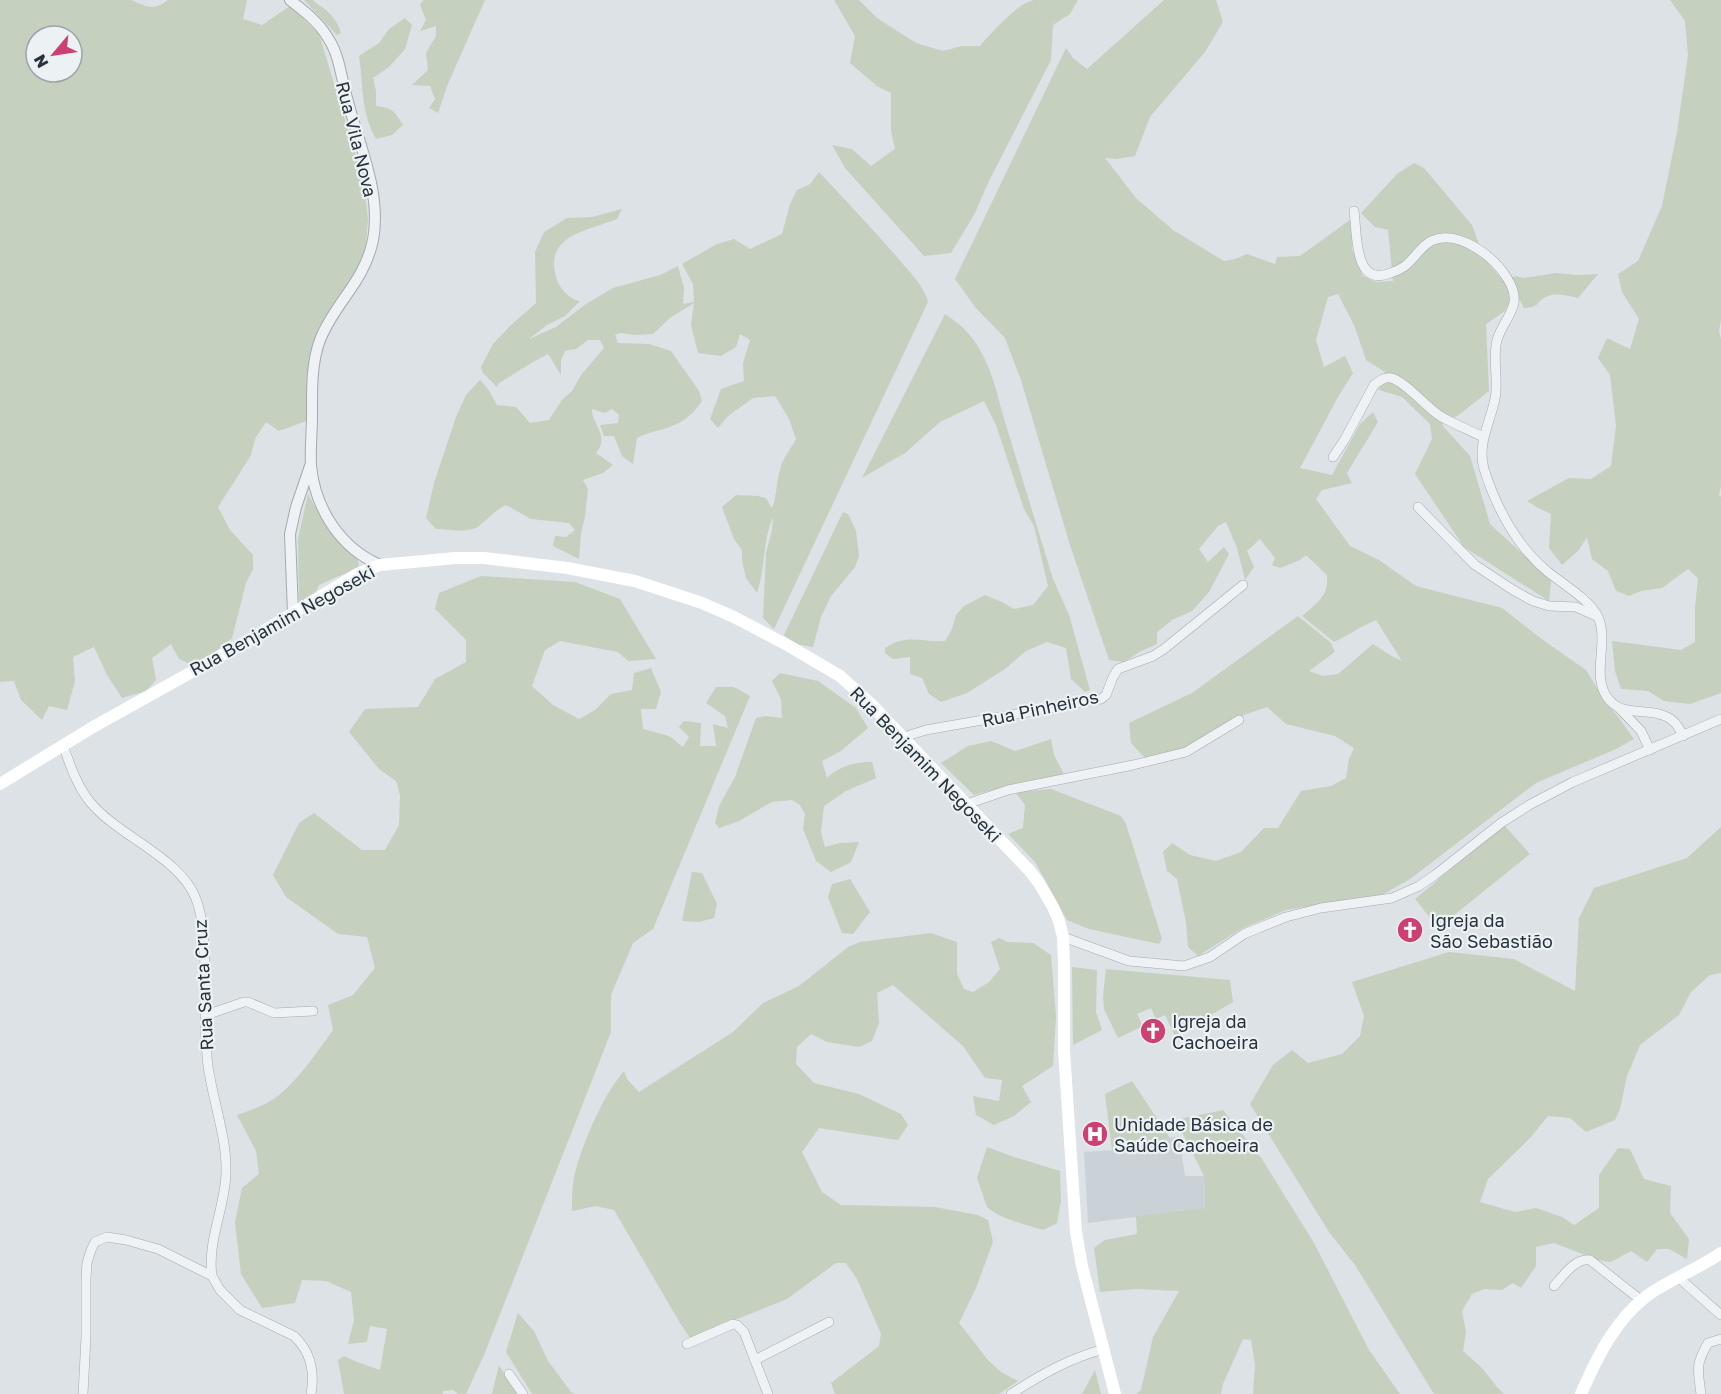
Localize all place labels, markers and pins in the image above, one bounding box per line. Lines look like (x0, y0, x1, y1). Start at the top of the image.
place label: Igreja da São Sebastião (1430, 909, 1553, 952)
church icon: Igreja da São Sebastião (1395, 915, 1425, 945)
place label: Igreja da Cachoeira (1172, 1010, 1258, 1053)
church icon: Igreja da Cachoeira (1138, 1016, 1168, 1046)
place label: Unidade Básica de Saúde Cachoeira (1114, 1113, 1273, 1156)
hospital icon: Unidade Básica de Saúde Cachoeira (1080, 1119, 1110, 1149)

